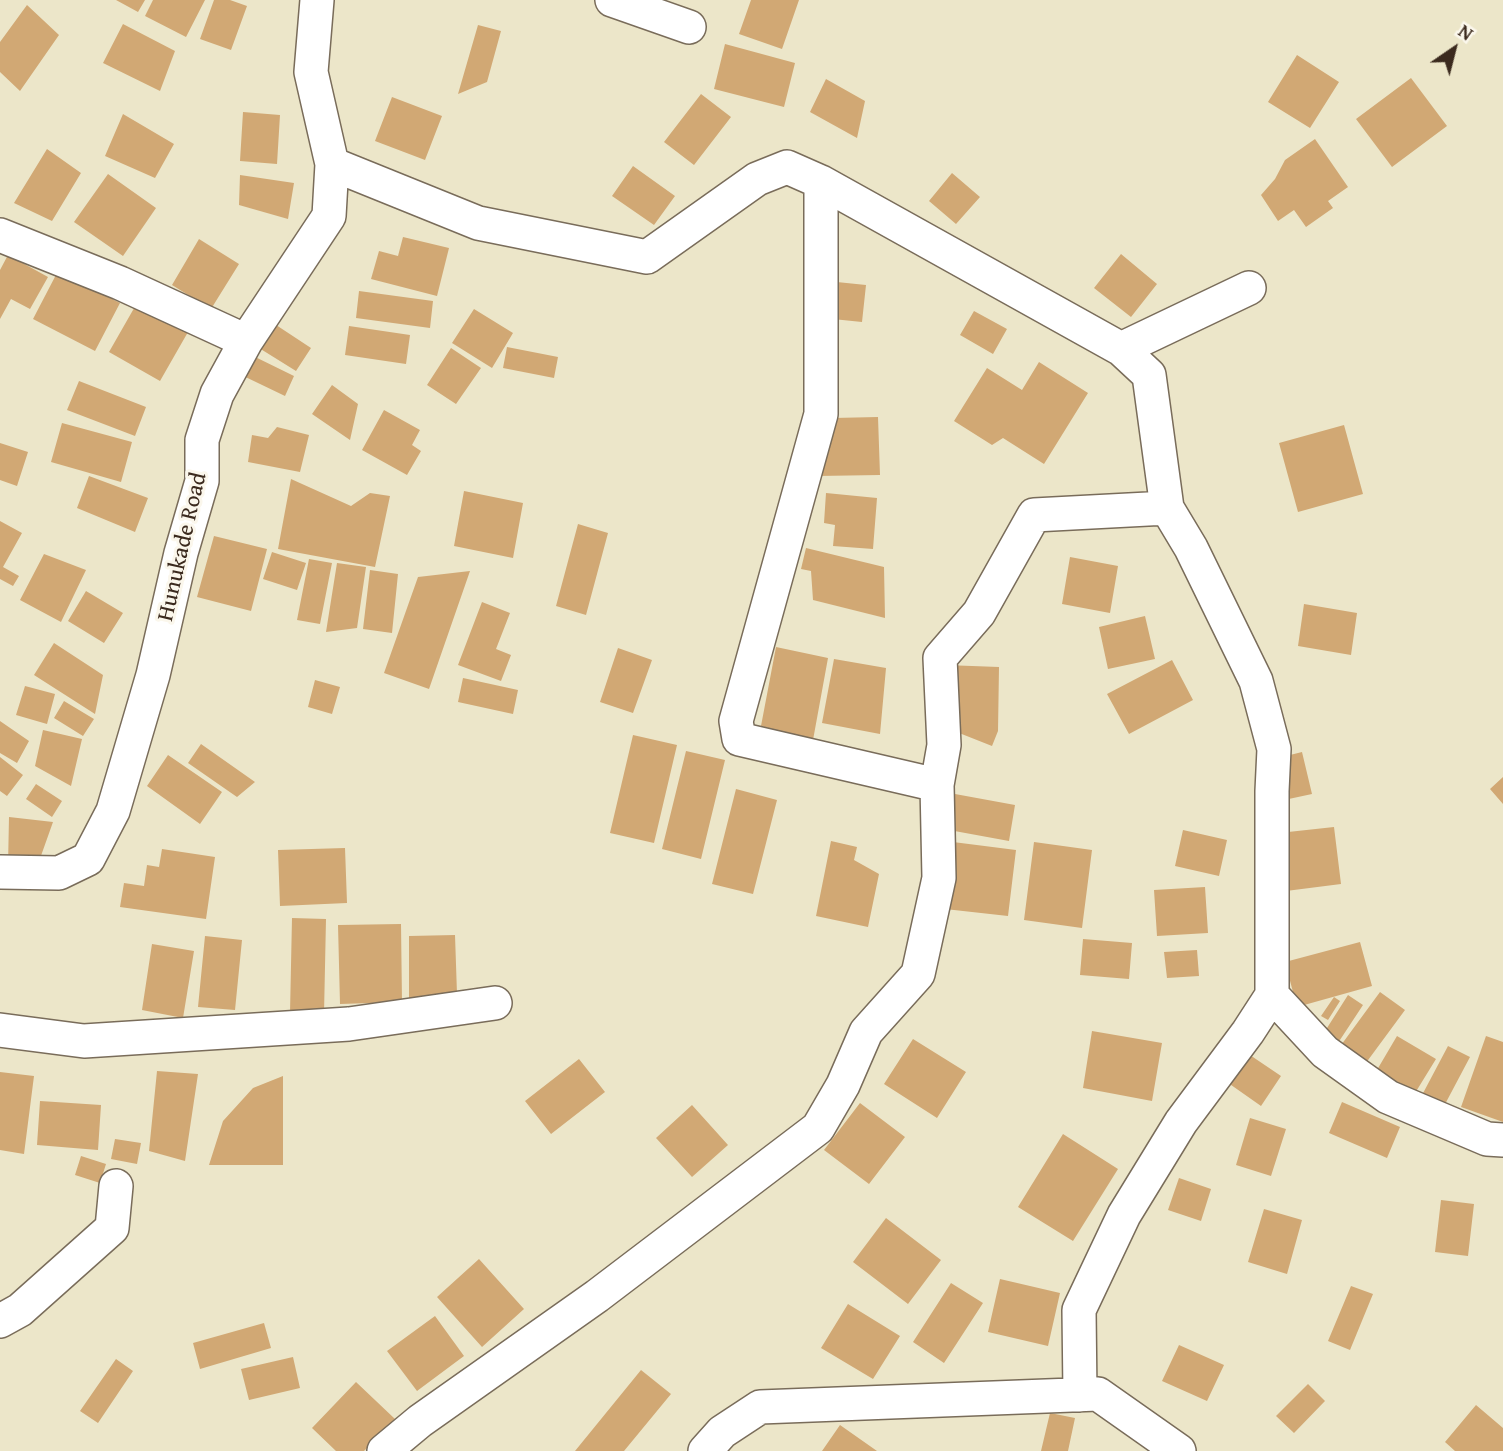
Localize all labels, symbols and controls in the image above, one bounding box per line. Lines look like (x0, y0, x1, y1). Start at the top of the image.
north arrow (1419, 14, 1489, 84)
text: N (1453, 17, 1479, 47)
street label: Hunukade Road (152, 470, 214, 624)

